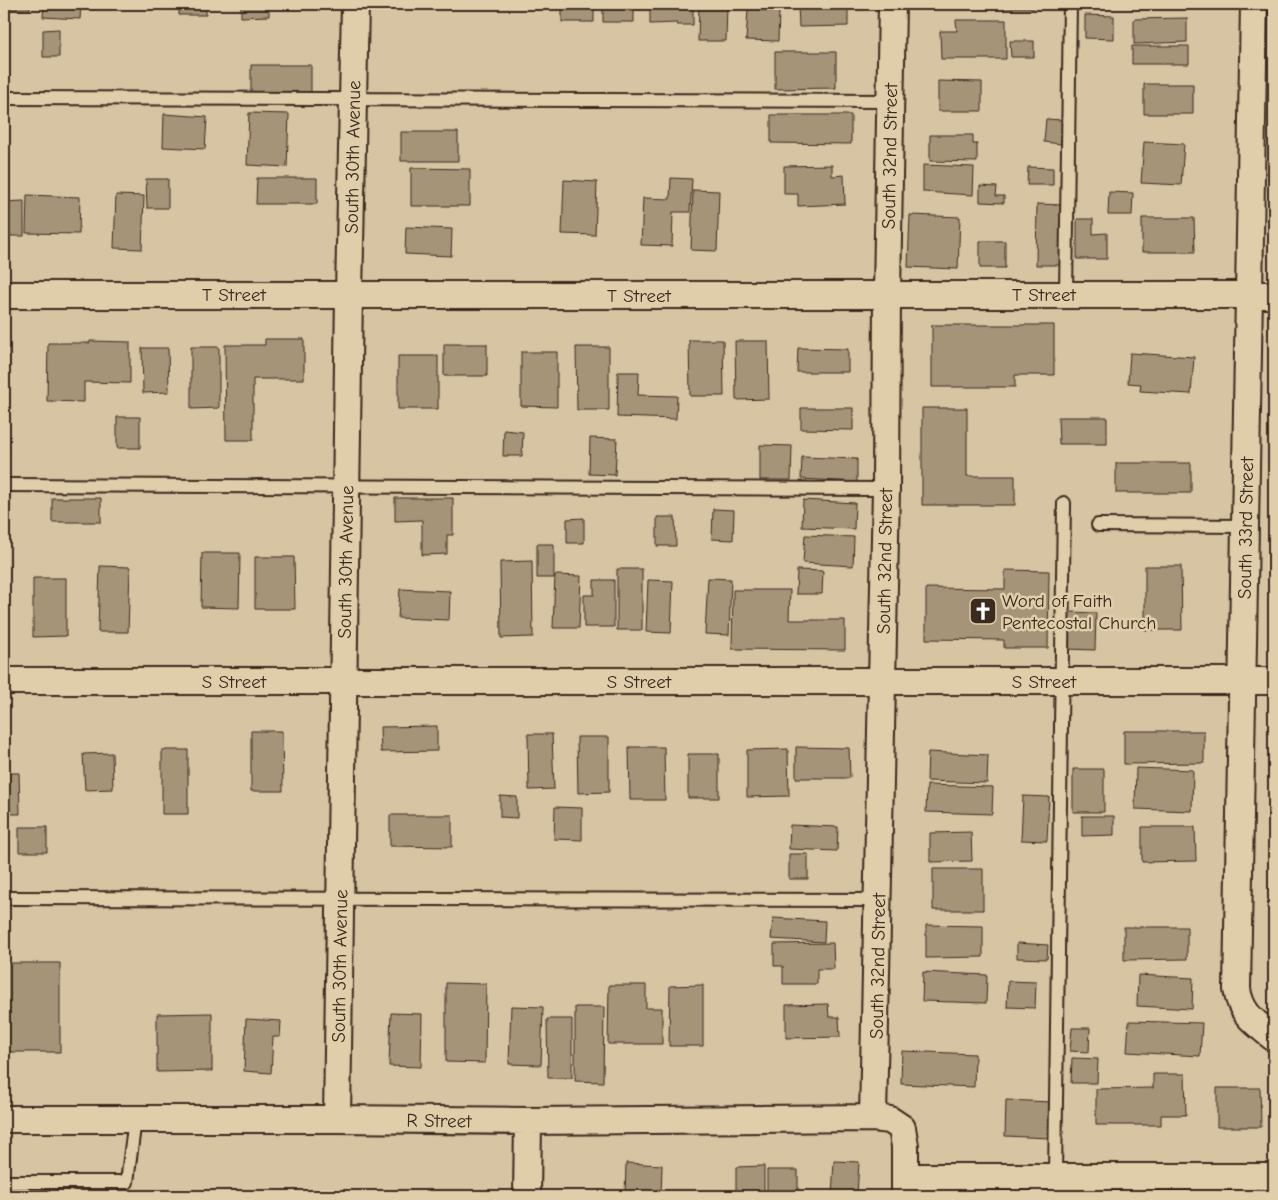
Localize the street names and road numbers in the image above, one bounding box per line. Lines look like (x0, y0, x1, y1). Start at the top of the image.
street label: South 30th Avenue (341, 80, 365, 234)
street label: South 32nd Street (878, 82, 902, 229)
street label: T Street (202, 284, 266, 306)
street label: T Street (1012, 284, 1076, 306)
street label: T Street (607, 285, 671, 307)
street label: South 33rd Street (1234, 456, 1258, 599)
street label: South 30th Avenue (334, 485, 358, 639)
street label: South 32nd Street (873, 487, 897, 634)
street label: S Street (202, 671, 267, 693)
street label: S Street (607, 671, 672, 693)
street label: S Street (1012, 671, 1077, 693)
street label: South 30th Avenue (328, 889, 352, 1043)
street label: South 32nd Street (866, 892, 890, 1039)
street label: R Street (406, 1109, 472, 1133)

